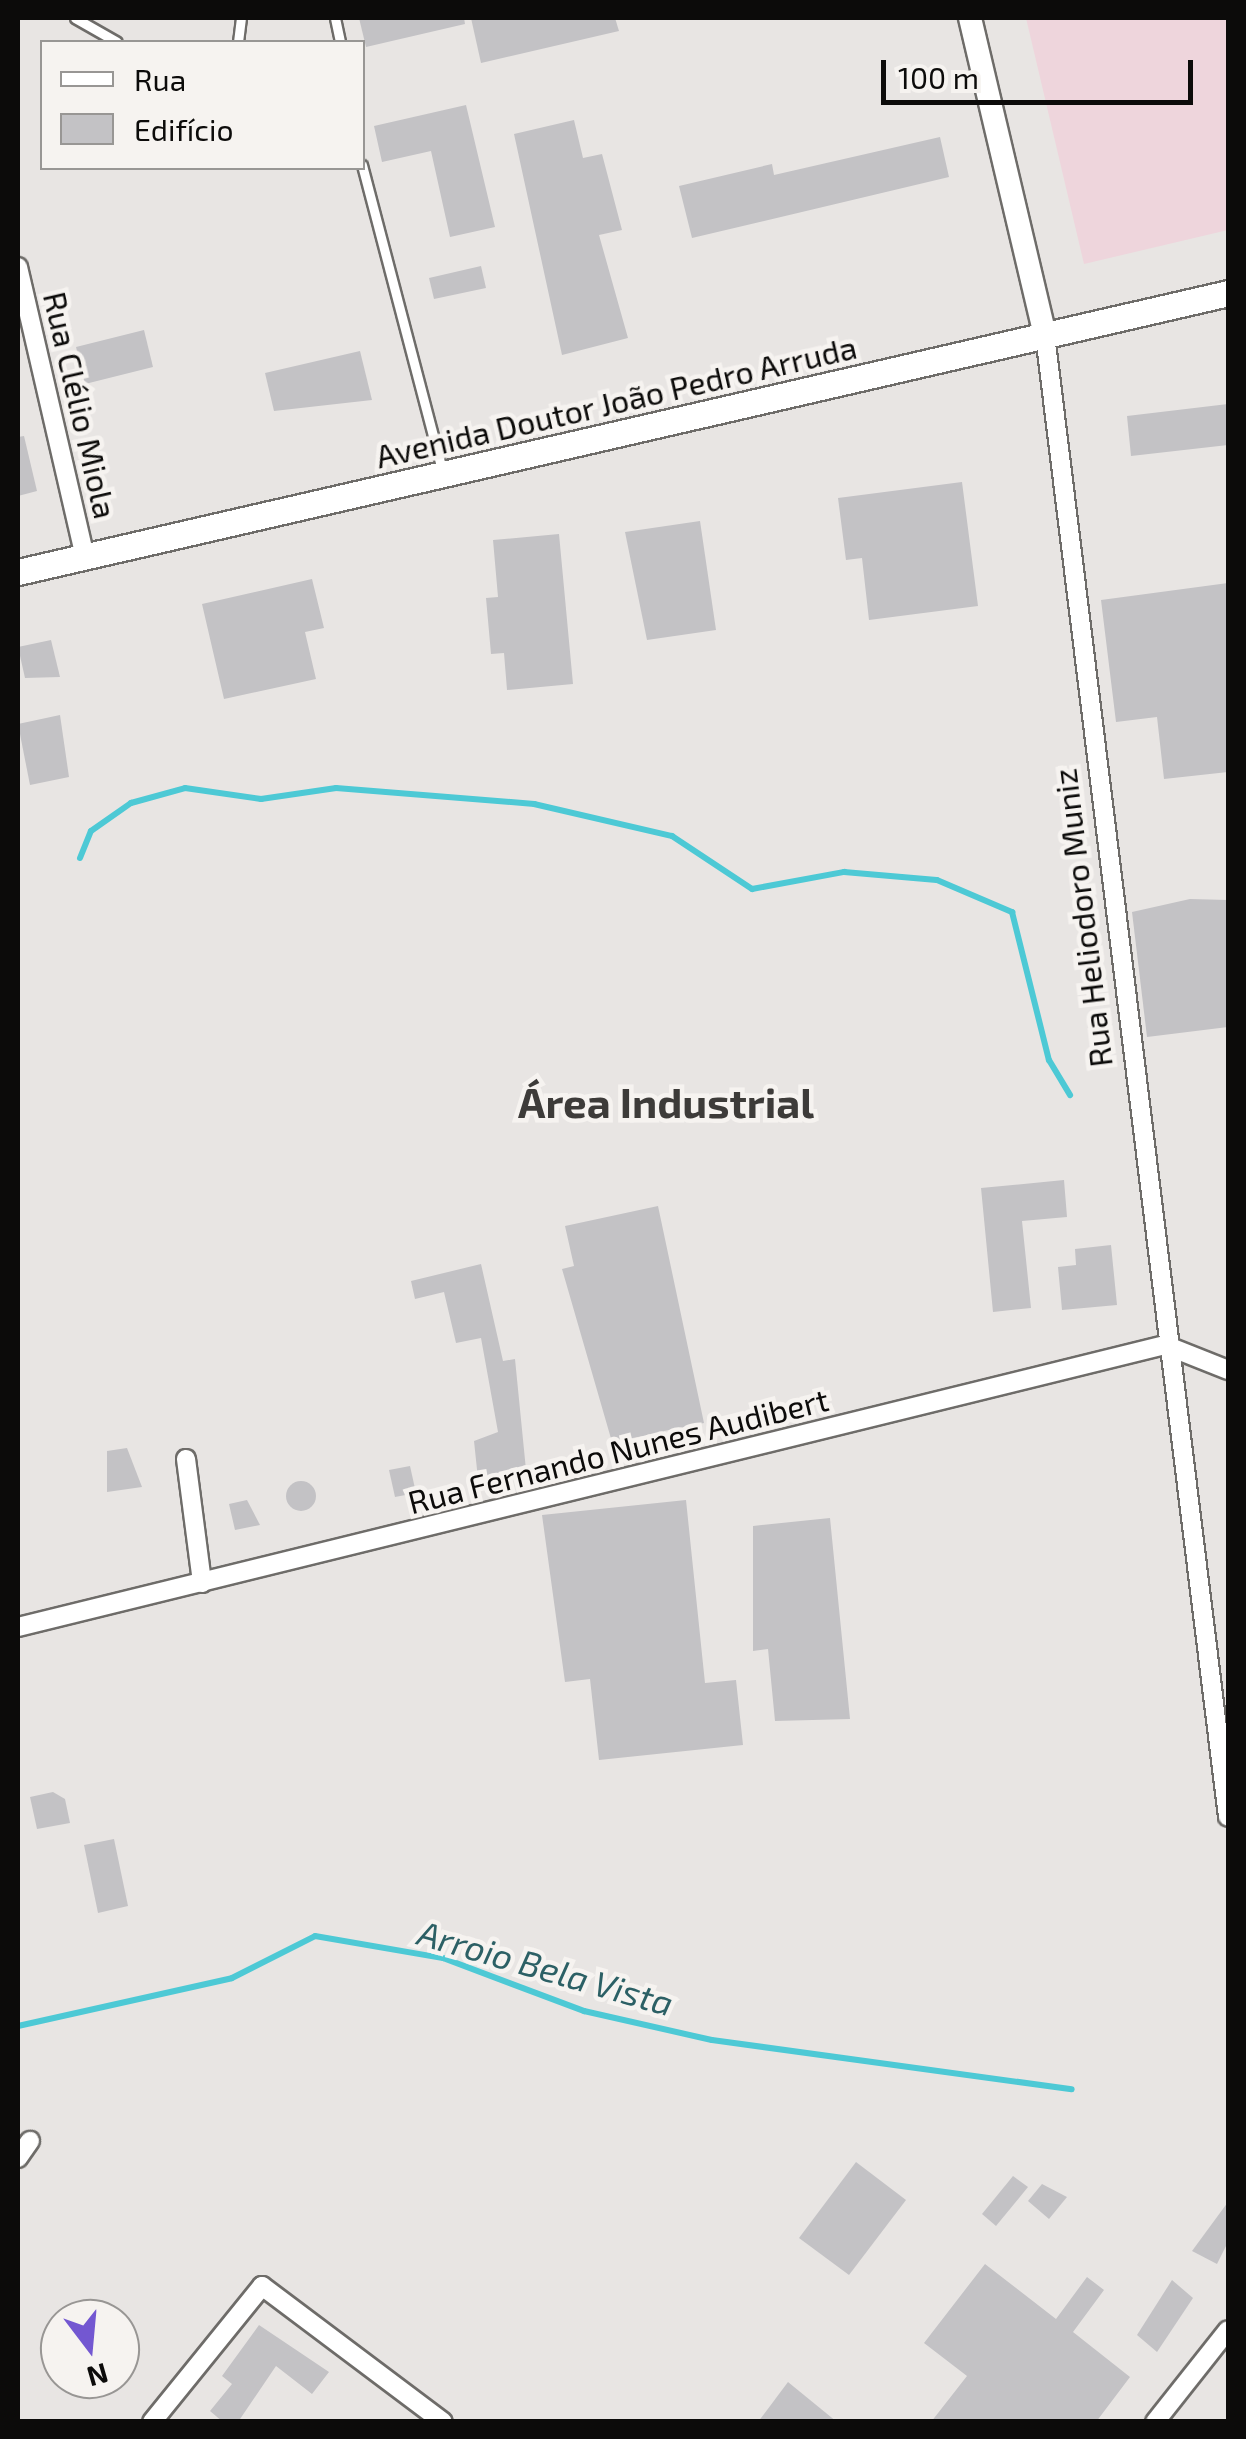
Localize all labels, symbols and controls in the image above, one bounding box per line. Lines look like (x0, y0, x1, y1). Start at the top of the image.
legend (40, 40, 365, 170)
scale bar (886, 40, 1198, 102)
text: 100 m (898, 59, 979, 95)
text: Rua (134, 61, 186, 97)
text: Edifício (134, 111, 233, 147)
street label: Rua Clélio Miola (36, 288, 126, 522)
street label: Avenida Doutor João Pedro Arruda (371, 327, 861, 475)
street label: Rua Heliodoro Muniz (1045, 767, 1119, 1069)
district label: Área Industrial (518, 1076, 814, 1126)
street label: Rua Fernando Nunes Audibert (403, 1379, 833, 1521)
water label: Arroio Bela Vista (413, 1910, 679, 2024)
north arrow (40, 2299, 140, 2399)
text: N (83, 2357, 112, 2395)

